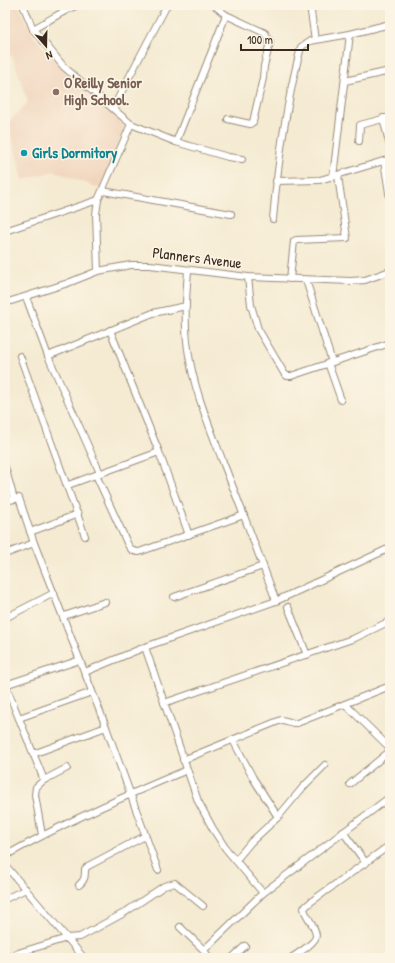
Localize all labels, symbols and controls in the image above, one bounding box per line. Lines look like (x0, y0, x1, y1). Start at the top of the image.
north arrow (26, 26, 66, 66)
scale bar (241, 26, 308, 52)
text: 100 m (247, 31, 273, 48)
text: N (44, 48, 55, 63)
place label: O'Reilly Senior High School. (64, 72, 142, 111)
marker: O'Reilly Senior High School. (51, 87, 61, 97)
place label: Girls Dormitory (32, 142, 118, 164)
marker: Girls Dormitory (19, 148, 29, 158)
street label: Planners Avenue (151, 242, 243, 273)

